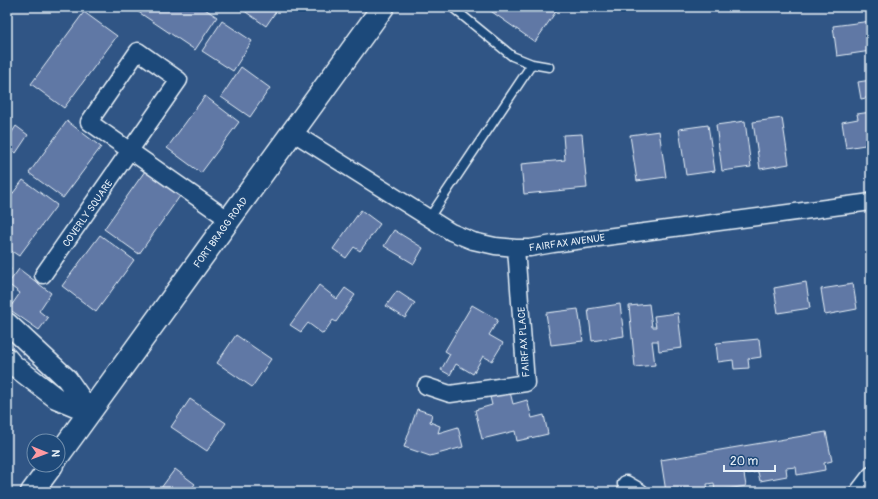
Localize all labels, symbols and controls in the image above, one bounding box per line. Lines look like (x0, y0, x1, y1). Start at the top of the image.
street label: COVERLY SQUARE (60, 178, 115, 249)
street label: FORT BRAGG ROAD (191, 195, 250, 270)
street label: FAIRFAX AVENUE (528, 232, 606, 254)
street label: FAIRFAX PLACE (516, 306, 532, 378)
north arrow (26, 433, 66, 473)
scale bar (724, 447, 775, 473)
text: N (49, 449, 62, 458)
text: 20 m (730, 454, 759, 469)

